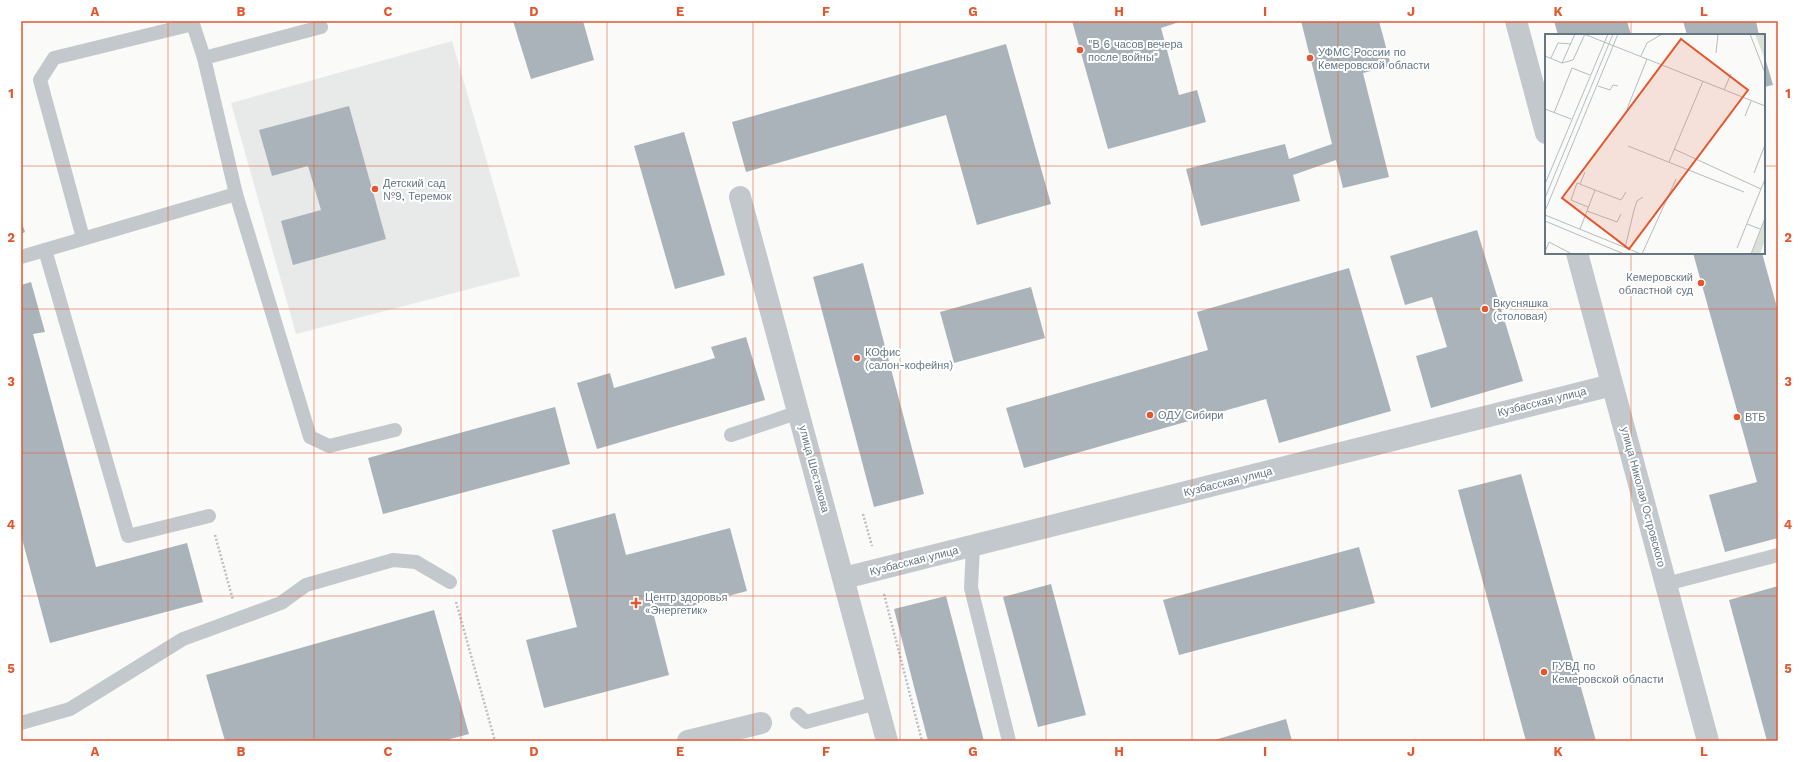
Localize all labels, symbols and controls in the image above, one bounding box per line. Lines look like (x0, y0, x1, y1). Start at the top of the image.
text: A (91, 4, 100, 19)
text: B (237, 4, 246, 19)
text: C (384, 4, 393, 19)
text: D (529, 4, 539, 19)
text: E (676, 4, 684, 19)
text: F (822, 4, 830, 19)
text: G (968, 4, 978, 19)
text: H (1114, 4, 1124, 19)
text: I (1263, 4, 1267, 19)
text: J (1407, 4, 1415, 19)
text: K (1553, 4, 1563, 19)
text: L (1700, 4, 1708, 19)
inset map (1545, 34, 1765, 254)
place label: "В 6 часов вечера после войны" (1088, 38, 1184, 64)
marker: "В 6 часов вечера после войны" (1075, 45, 1085, 55)
place label: УФМС России по Кемеровской области (1318, 46, 1430, 72)
marker: УФМС России по Кемеровской области (1305, 53, 1315, 63)
text: 1 (8, 86, 14, 101)
text: 1 (1785, 86, 1791, 101)
place label: Детский сад №9, Теремок (383, 177, 451, 203)
marker: Детский сад №9, Теремок (370, 184, 380, 194)
text: 2 (7, 230, 15, 245)
text: 2 (1784, 230, 1792, 245)
place label: Кемеровский областной суд (1619, 271, 1694, 297)
marker: Кемеровский областной суд (1696, 278, 1706, 288)
place label: Вкусняшка (столовая) (1493, 297, 1549, 323)
marker: Вкусняшка (столовая) (1480, 304, 1490, 314)
place label: КОфис (салон-кофейня) (865, 346, 953, 372)
marker: КОфис (салон-кофейня) (852, 353, 862, 363)
text: 3 (7, 374, 15, 389)
text: 3 (1784, 374, 1792, 389)
street label: Кузбасская улица (1496, 384, 1589, 419)
place label: ОДУ Сибири (1158, 409, 1223, 422)
marker: ОДУ Сибири (1145, 410, 1155, 420)
place label: ВТБ (1745, 411, 1766, 424)
marker: ВТБ (1732, 412, 1742, 422)
street label: улица Шестакова (796, 424, 832, 515)
street label: улица Николая Островского (1618, 425, 1668, 569)
street label: Кузбасская улица (1182, 464, 1275, 499)
text: 4 (7, 517, 16, 532)
text: 4 (1784, 517, 1793, 532)
street label: Кузбасская улица (868, 543, 961, 578)
place label: Центр здоровья «Энергетик» (645, 591, 727, 617)
marker: Центр здоровья «Энергетик» (630, 597, 642, 609)
place label: ГУВД по Кемеровской области (1552, 660, 1664, 686)
text: 5 (7, 661, 15, 676)
text: 5 (1784, 661, 1792, 676)
marker: ГУВД по Кемеровской области (1539, 667, 1549, 677)
text: A (91, 744, 100, 759)
text: B (237, 744, 246, 759)
text: C (384, 744, 393, 759)
text: D (529, 744, 539, 759)
text: E (676, 744, 684, 759)
text: F (822, 744, 830, 759)
text: G (968, 744, 978, 759)
text: H (1114, 744, 1124, 759)
text: I (1263, 744, 1267, 759)
text: J (1407, 744, 1415, 759)
text: K (1553, 744, 1563, 759)
text: L (1700, 744, 1708, 759)

